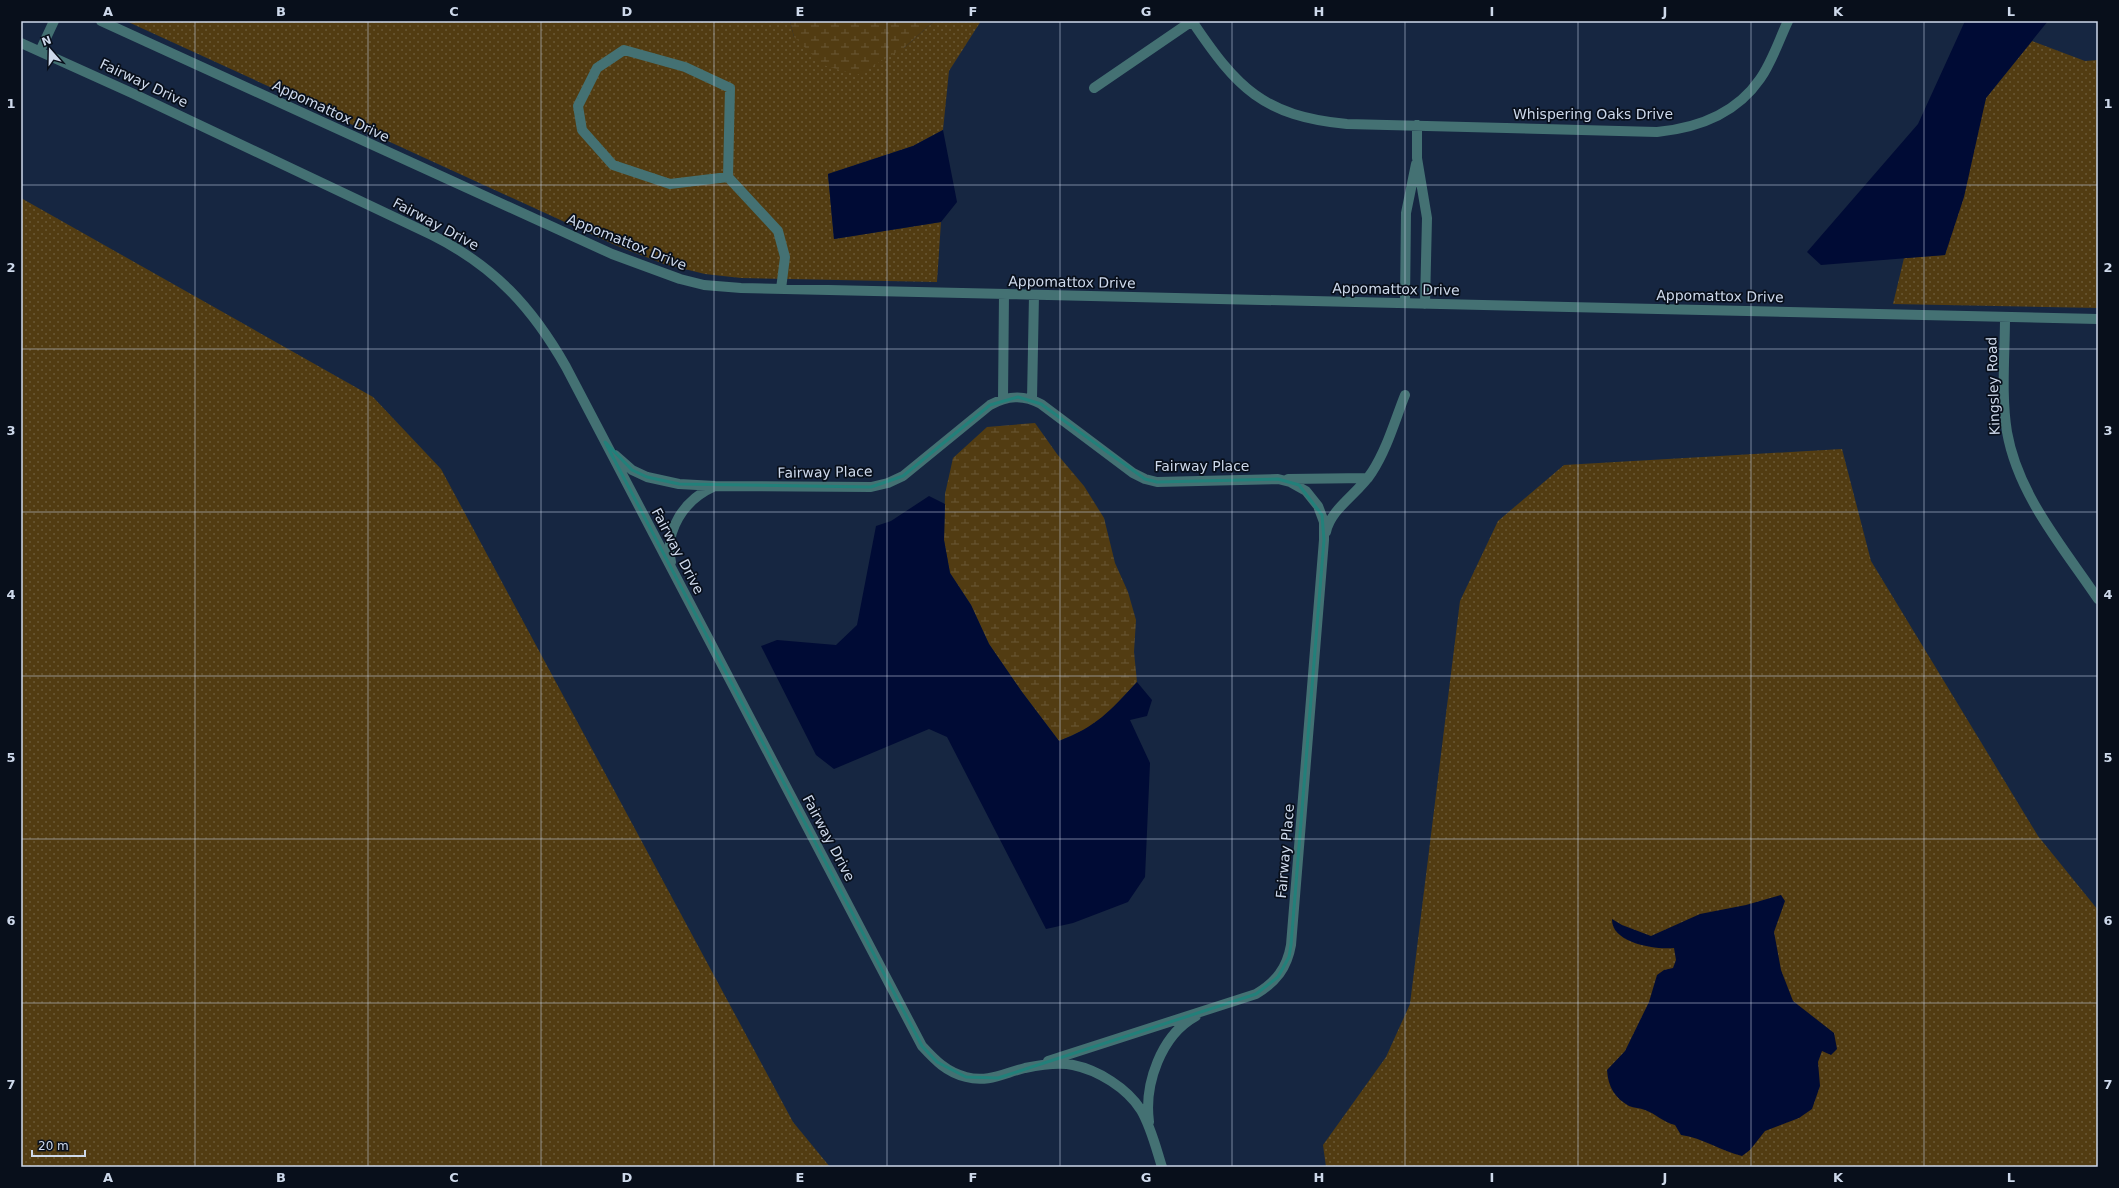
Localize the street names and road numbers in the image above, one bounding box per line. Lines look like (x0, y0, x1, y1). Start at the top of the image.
street label: Fairway Drive (98, 56, 190, 110)
street label: Appomattox Drive (270, 77, 392, 145)
street label: Whispering Oaks Drive (1513, 106, 1673, 122)
street label: Fairway Drive (390, 195, 482, 253)
street label: Appomattox Drive (565, 211, 689, 273)
street label: Appomattox Drive (1008, 273, 1136, 291)
street label: Appomattox Drive (1332, 280, 1460, 298)
street label: Appomattox Drive (1656, 287, 1784, 305)
street label: Kingsley Road (1983, 337, 2003, 435)
street label: Fairway Place (1155, 458, 1249, 474)
street label: Fairway Place (777, 463, 873, 481)
street label: Fairway Drive (649, 505, 707, 597)
street label: Fairway Drive (800, 792, 858, 884)
street label: Fairway Place (1273, 803, 1297, 899)

